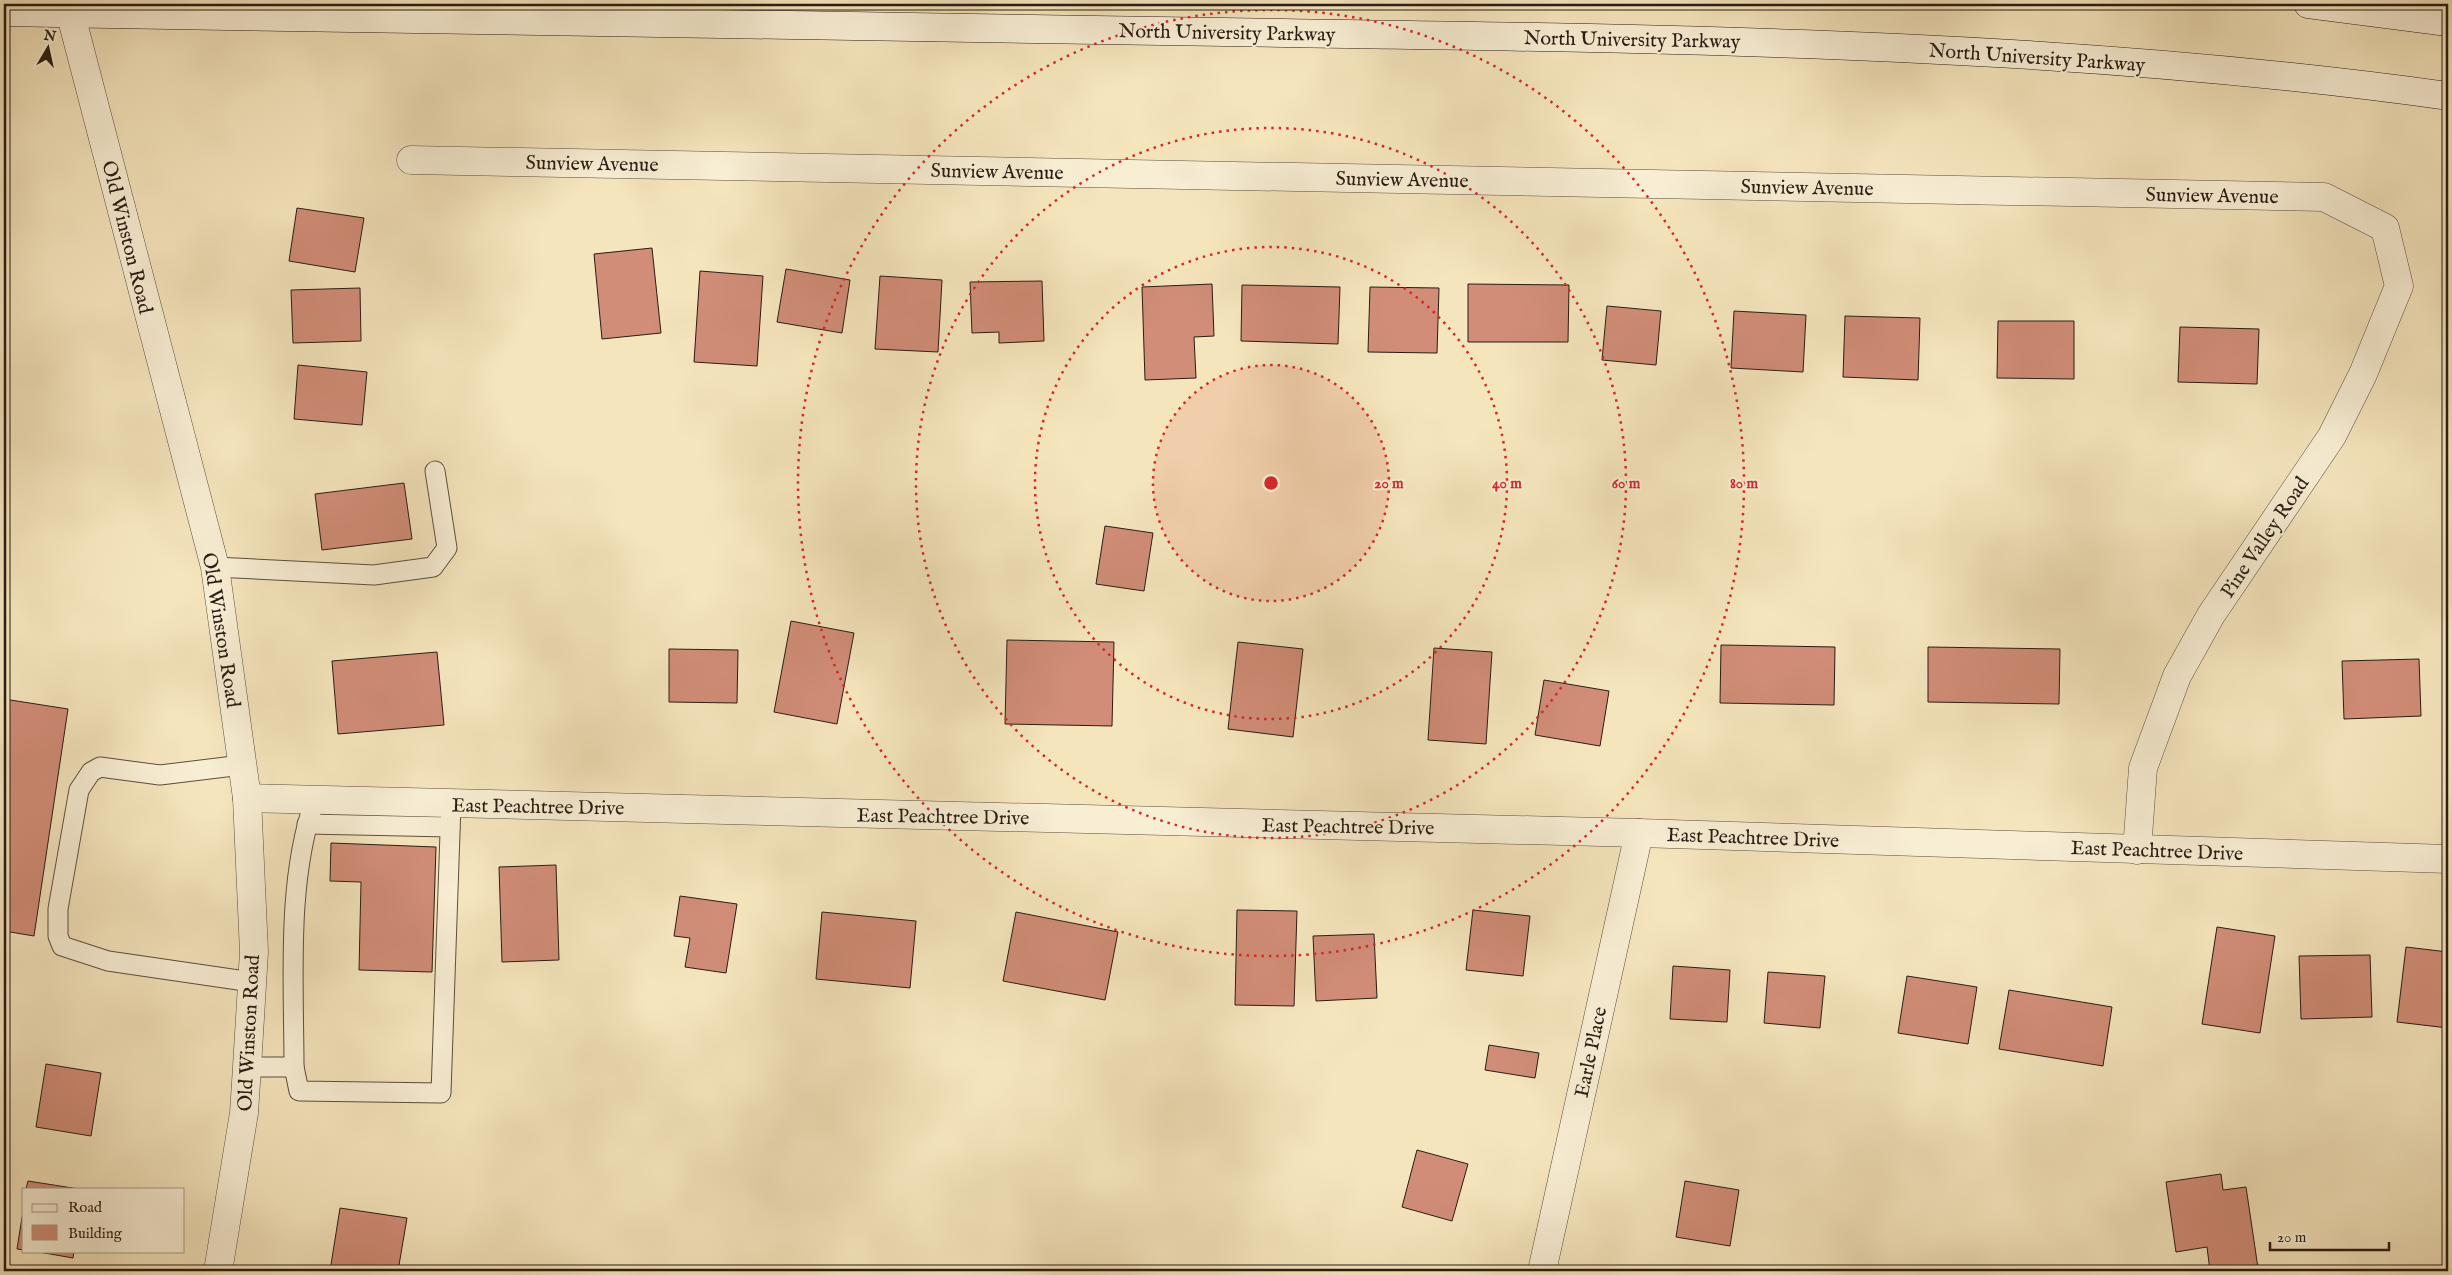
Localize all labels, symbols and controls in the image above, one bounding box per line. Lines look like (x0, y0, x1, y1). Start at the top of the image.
street label: North University Parkway (1118, 19, 1336, 48)
north arrow (22, 22, 72, 72)
text: N (41, 26, 57, 46)
street label: North University Parkway (1523, 26, 1741, 55)
street label: North University Parkway (1928, 38, 2146, 79)
street label: Sunview Avenue (525, 151, 659, 178)
street label: Old Winston Road (95, 158, 158, 317)
street label: Sunview Avenue (930, 159, 1064, 186)
street label: Sunview Avenue (1335, 167, 1469, 194)
street label: Sunview Avenue (1740, 175, 1874, 202)
street label: Sunview Avenue (2145, 183, 2279, 210)
street label: Pine Valley Road (2215, 472, 2315, 603)
centre of rings (1262, 474, 1280, 492)
text: 20 m (1374, 474, 1404, 493)
text: 40 m (1492, 474, 1522, 493)
text: 60 m (1612, 474, 1641, 493)
text: 80 m (1730, 474, 1758, 493)
street label: Old Winston Road (196, 551, 245, 710)
street label: East Peachtree Drive (451, 793, 624, 822)
street label: East Peachtree Drive (856, 803, 1029, 832)
street label: East Peachtree Drive (1261, 813, 1434, 842)
street label: East Peachtree Drive (1666, 823, 1840, 854)
street label: East Peachtree Drive (2070, 836, 2244, 867)
street label: Old Winston Road (233, 954, 266, 1112)
street label: Earle Place (1570, 1005, 1613, 1100)
legend (22, 1188, 185, 1252)
text: Road (68, 1198, 103, 1217)
scale bar (2270, 1220, 2388, 1252)
text: Building (68, 1224, 123, 1243)
text: 20 m (2277, 1228, 2307, 1247)

